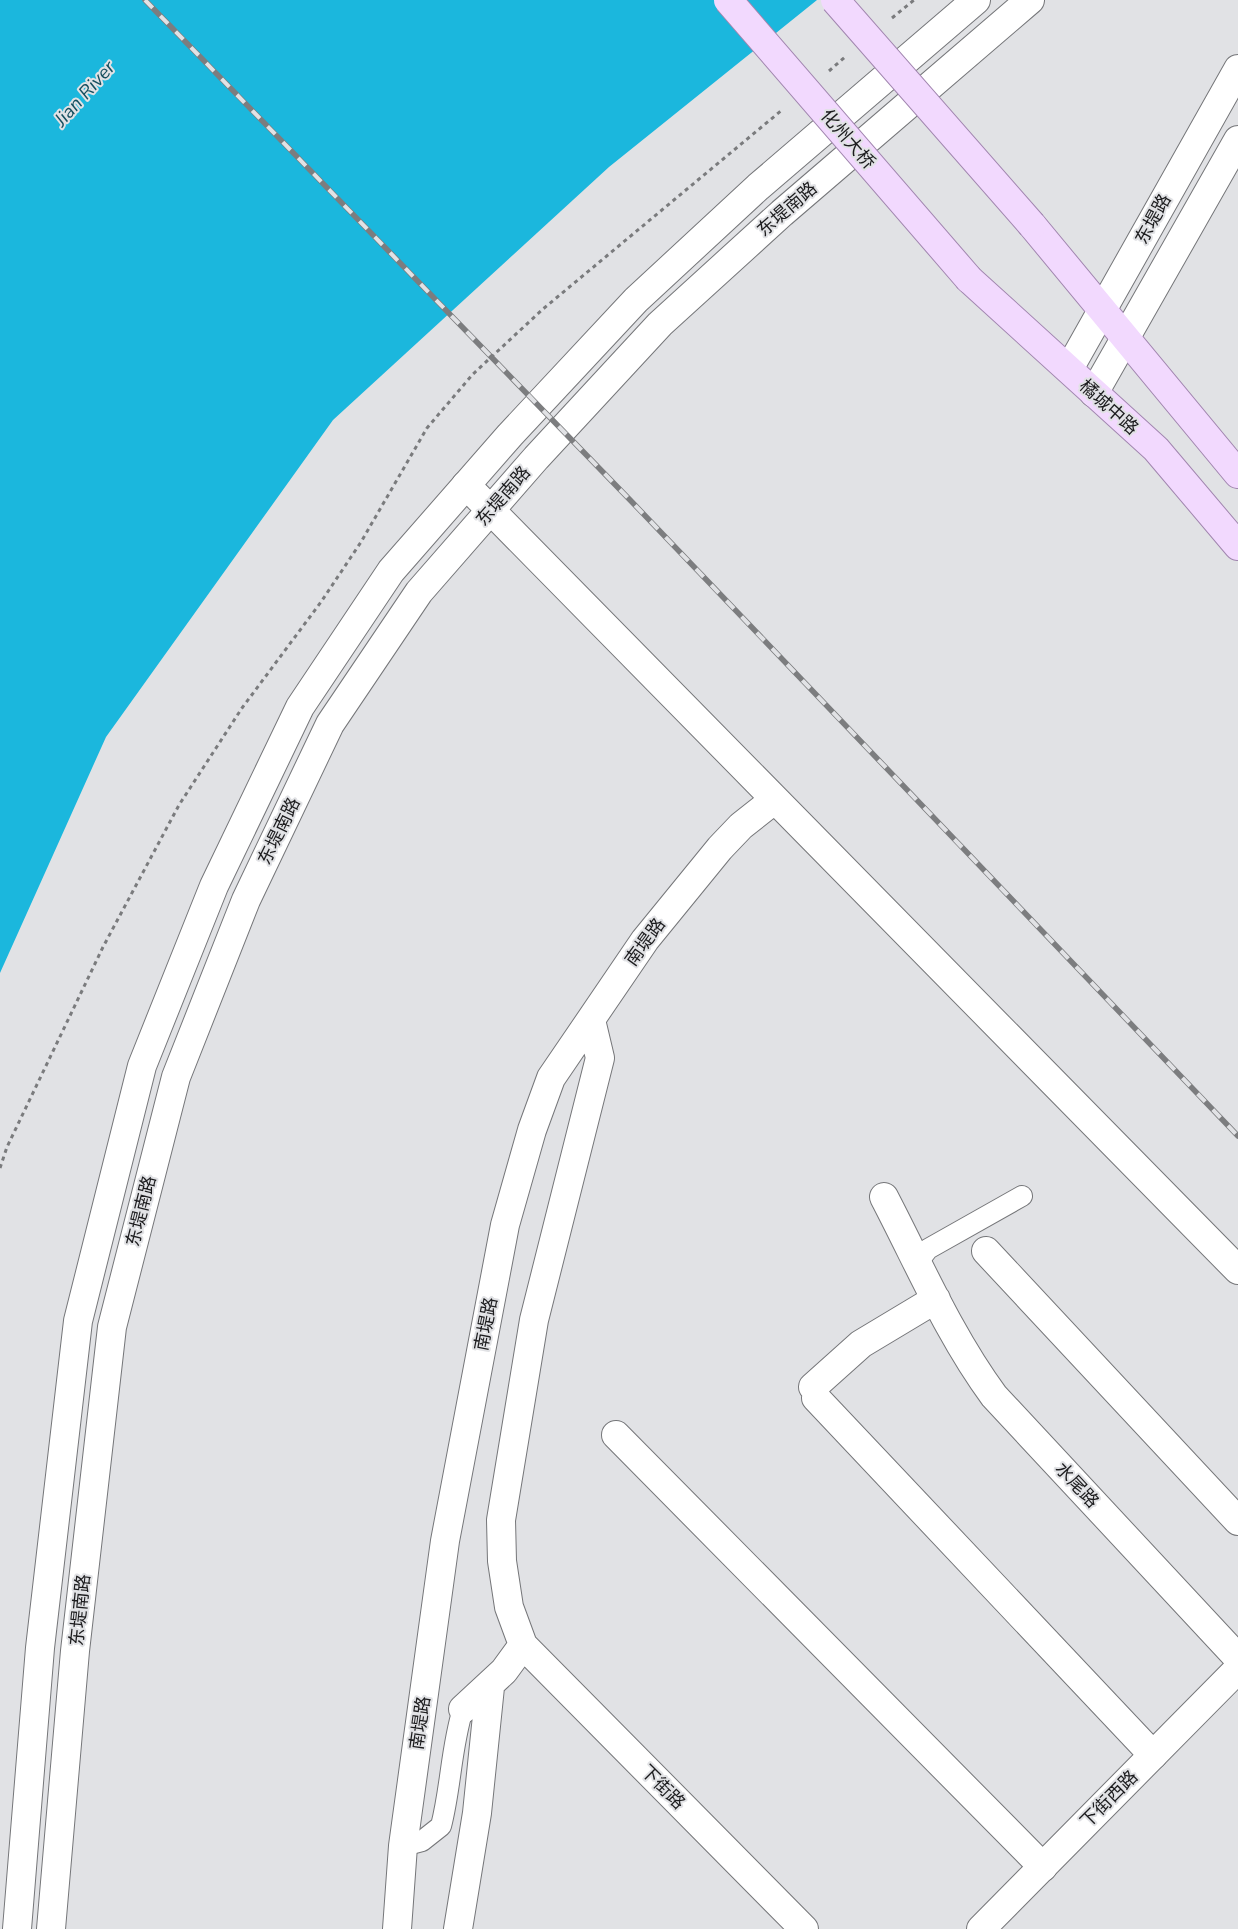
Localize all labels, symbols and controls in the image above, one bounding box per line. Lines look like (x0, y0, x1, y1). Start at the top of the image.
water label: Jian River (48, 54, 122, 133)
street label: 化州大桥 (815, 104, 881, 174)
street label: 东堤南路 (752, 176, 822, 242)
street label: 东堤路 (1129, 190, 1177, 248)
street label: 橘城中路 (1074, 374, 1144, 440)
street label: 东堤南路 (470, 461, 536, 531)
street label: 东堤南路 (252, 793, 306, 869)
street label: 南堤路 (619, 913, 671, 971)
street label: 东堤南路 (121, 1173, 161, 1249)
street label: 南堤路 (469, 1295, 503, 1353)
street label: 水尾路 (1050, 1457, 1104, 1513)
street label: 东堤南路 (64, 1573, 96, 1647)
street label: 南堤路 (404, 1695, 436, 1751)
street label: 下街路 (635, 1759, 691, 1815)
street label: 下街西路 (1075, 1765, 1143, 1833)

